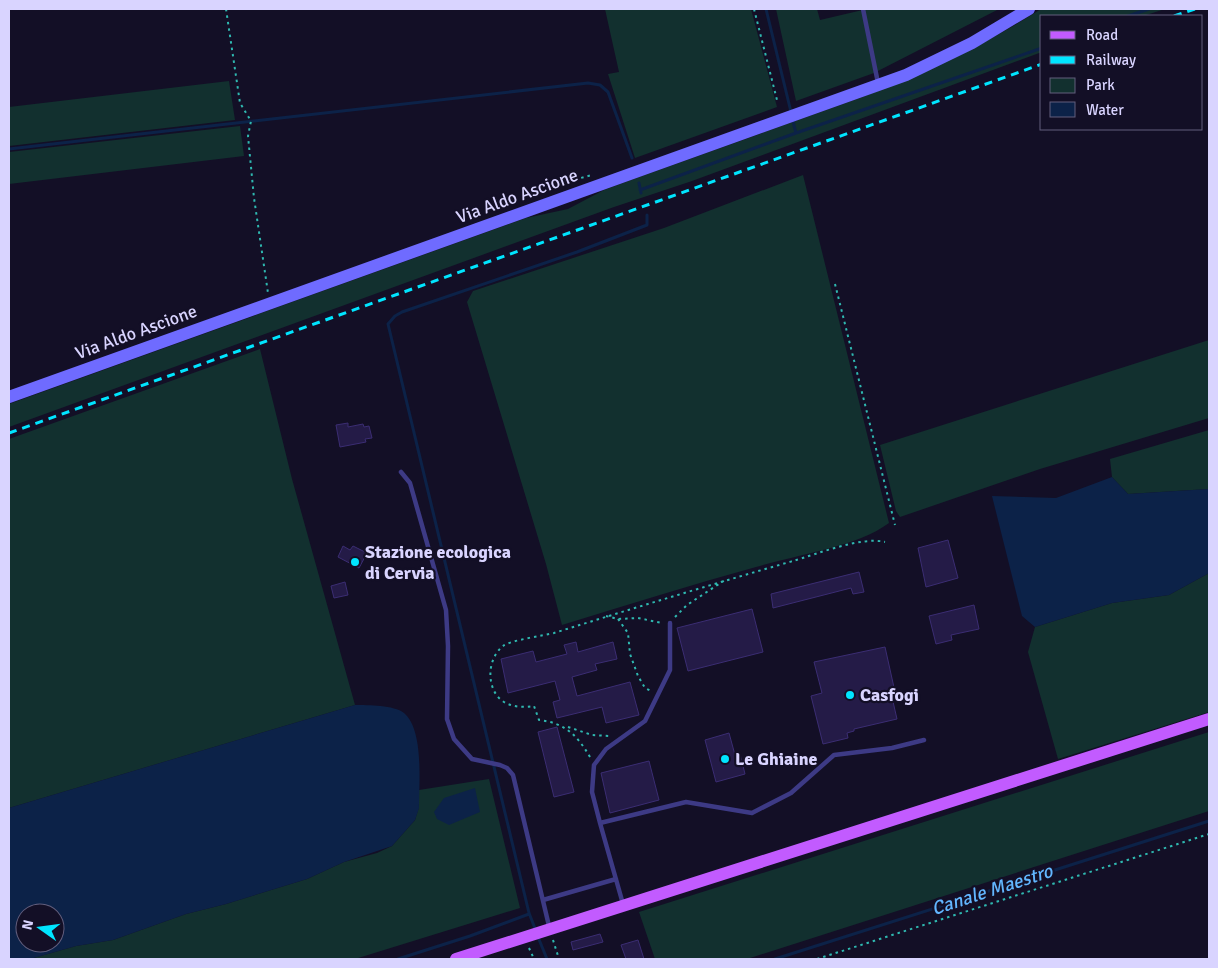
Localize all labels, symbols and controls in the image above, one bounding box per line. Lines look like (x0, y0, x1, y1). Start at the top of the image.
legend (1040, 15, 1203, 130)
text: Road (1086, 26, 1118, 44)
text: Railway (1086, 51, 1136, 69)
text: Park (1086, 76, 1115, 94)
text: Water (1086, 101, 1124, 119)
street label: Via Aldo Ascione (453, 164, 581, 228)
street label: Via Aldo Ascione (72, 300, 200, 364)
place label: Stazione ecologica di Cervia (365, 541, 511, 584)
marker: Stazione ecologica di Cervia (349, 556, 361, 568)
place label: Casfogi (860, 684, 919, 706)
marker: Casfogi (844, 689, 856, 701)
place label: Le Ghiaine (735, 748, 818, 770)
marker: Le Ghiaine (719, 753, 731, 765)
water label: Canale Maestro (928, 859, 1057, 921)
north arrow (15, 903, 65, 953)
text: N (18, 918, 37, 932)

